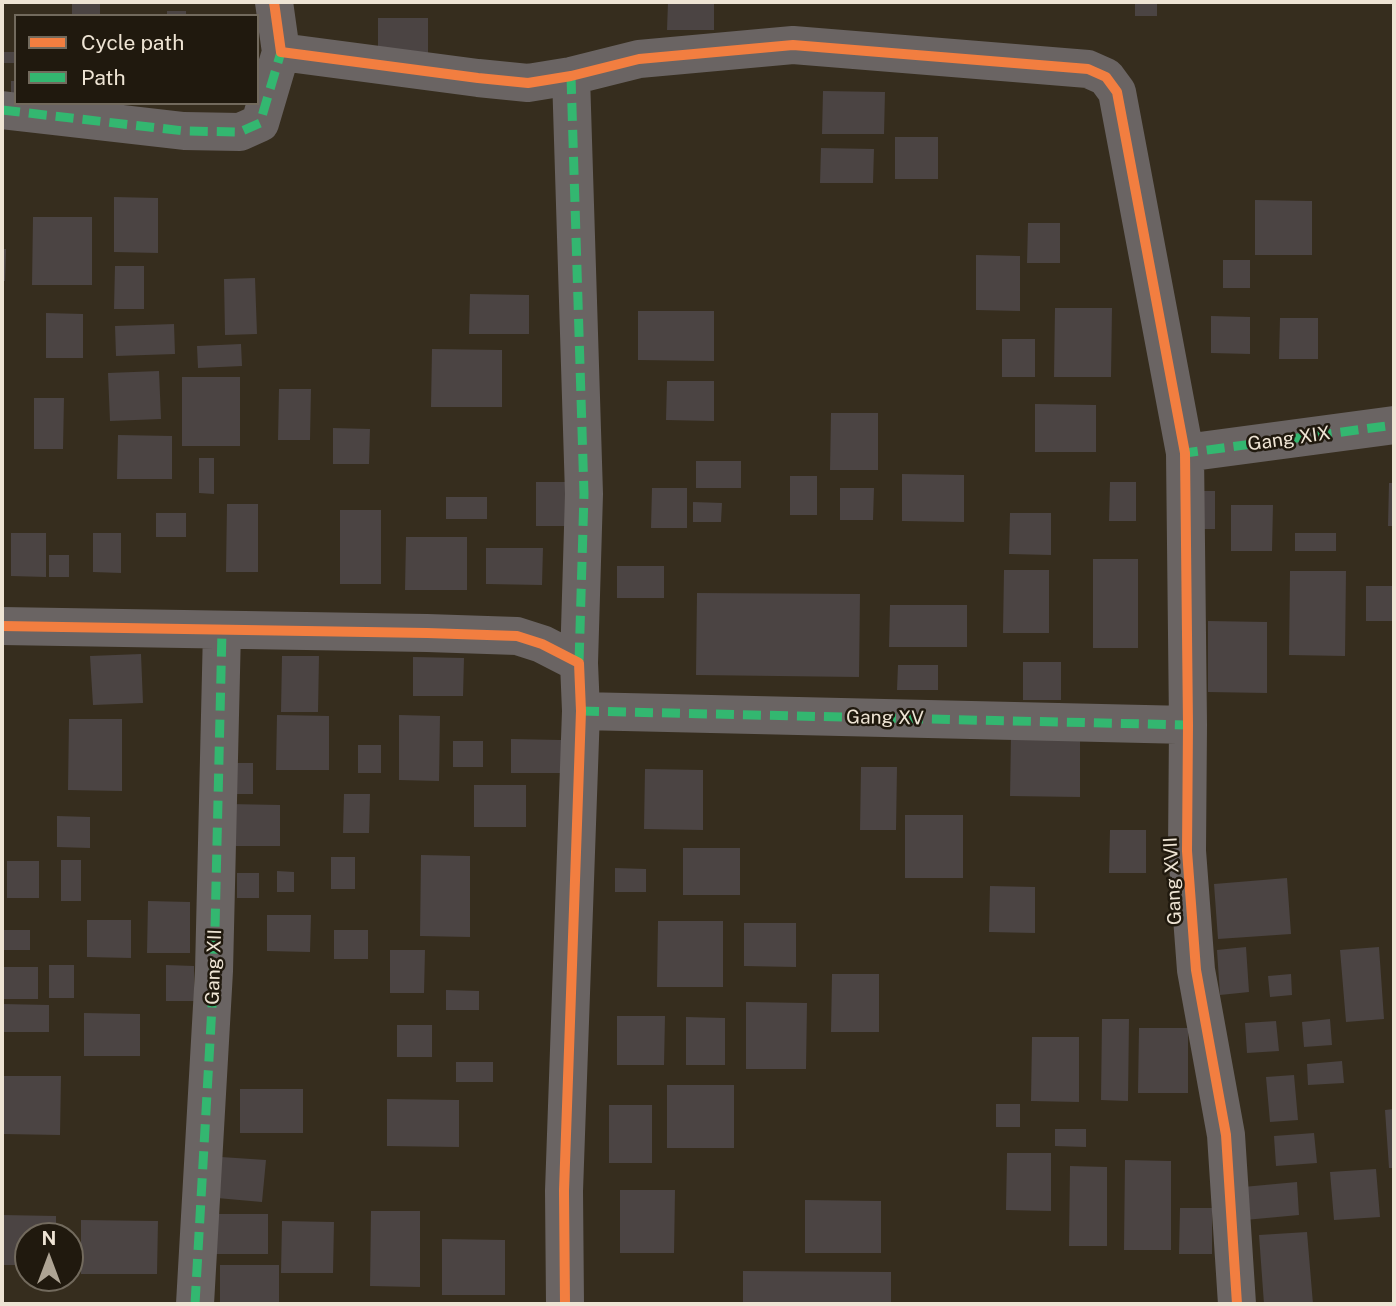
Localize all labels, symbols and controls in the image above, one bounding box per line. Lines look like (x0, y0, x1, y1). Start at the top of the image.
legend (14, 14, 259, 105)
text: Cycle path (81, 30, 184, 55)
text: Path (81, 65, 126, 90)
street label: Gang XIX (1246, 422, 1332, 456)
street label: Gang XV (846, 706, 924, 730)
street label: Gang XVII (1159, 836, 1187, 926)
street label: Gang XII (201, 929, 227, 1005)
north arrow (14, 1222, 84, 1292)
text: N (42, 1227, 56, 1249)

